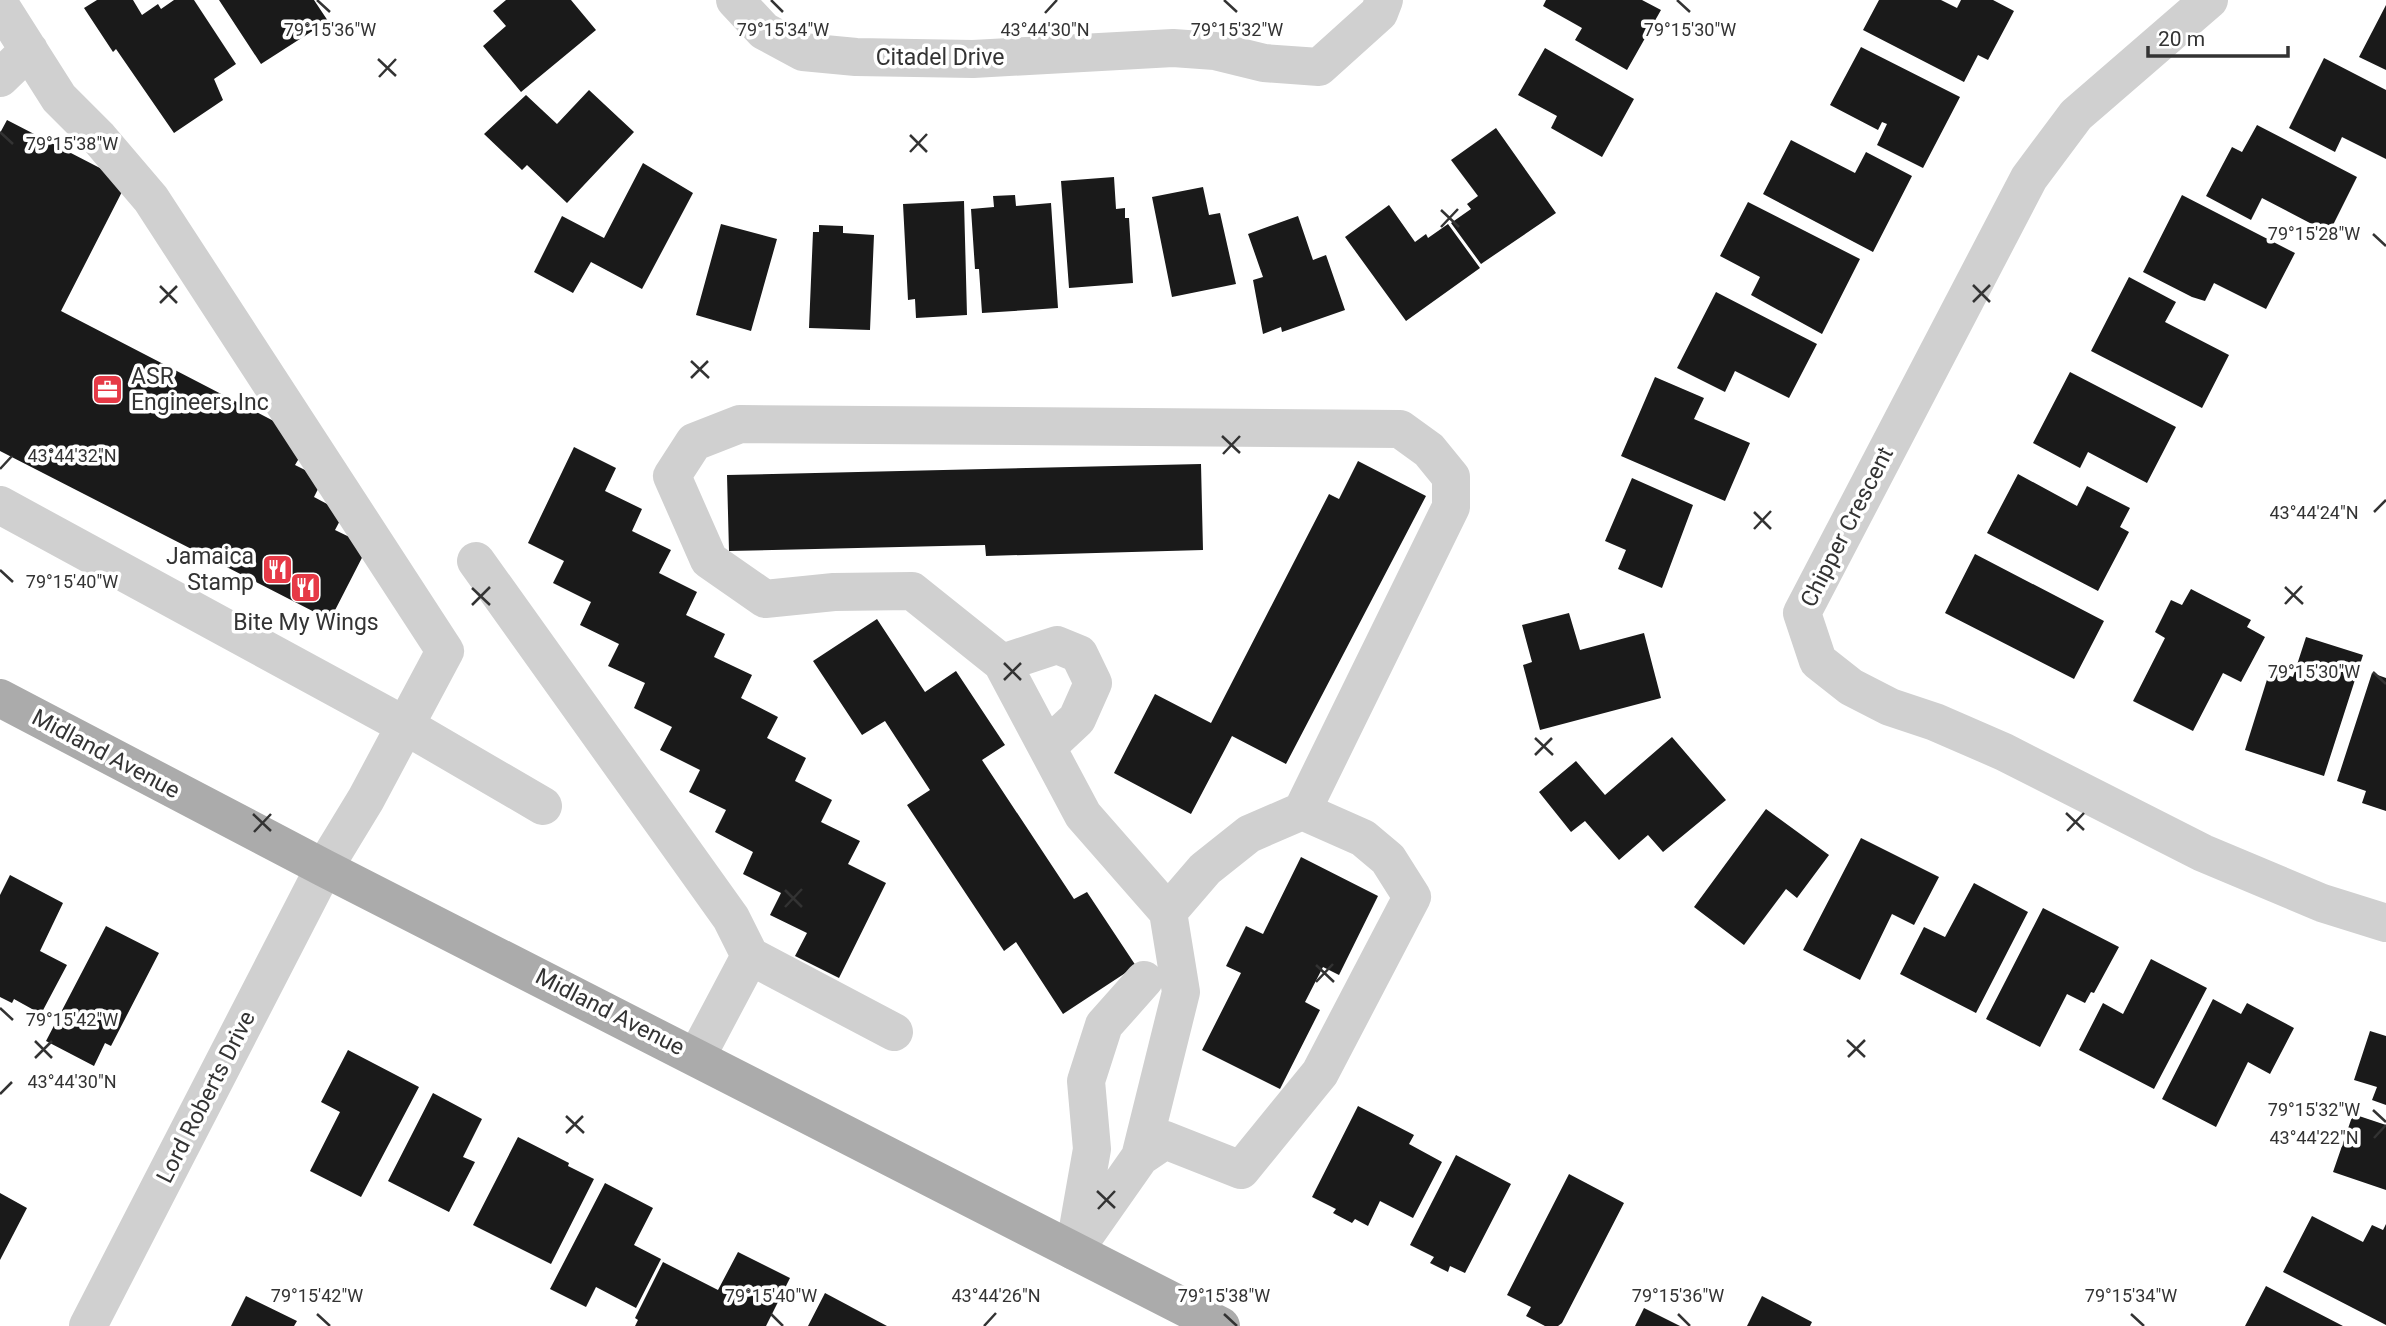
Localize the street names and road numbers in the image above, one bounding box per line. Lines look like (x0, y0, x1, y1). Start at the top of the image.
street label: Citadel Drive (876, 44, 1004, 71)
street label: Chipper Crescent (1795, 443, 1899, 611)
street label: Midland Avenue (28, 704, 184, 804)
street label: Midland Avenue (531, 963, 689, 1061)
street label: Lord Roberts Drive (151, 1007, 261, 1187)

